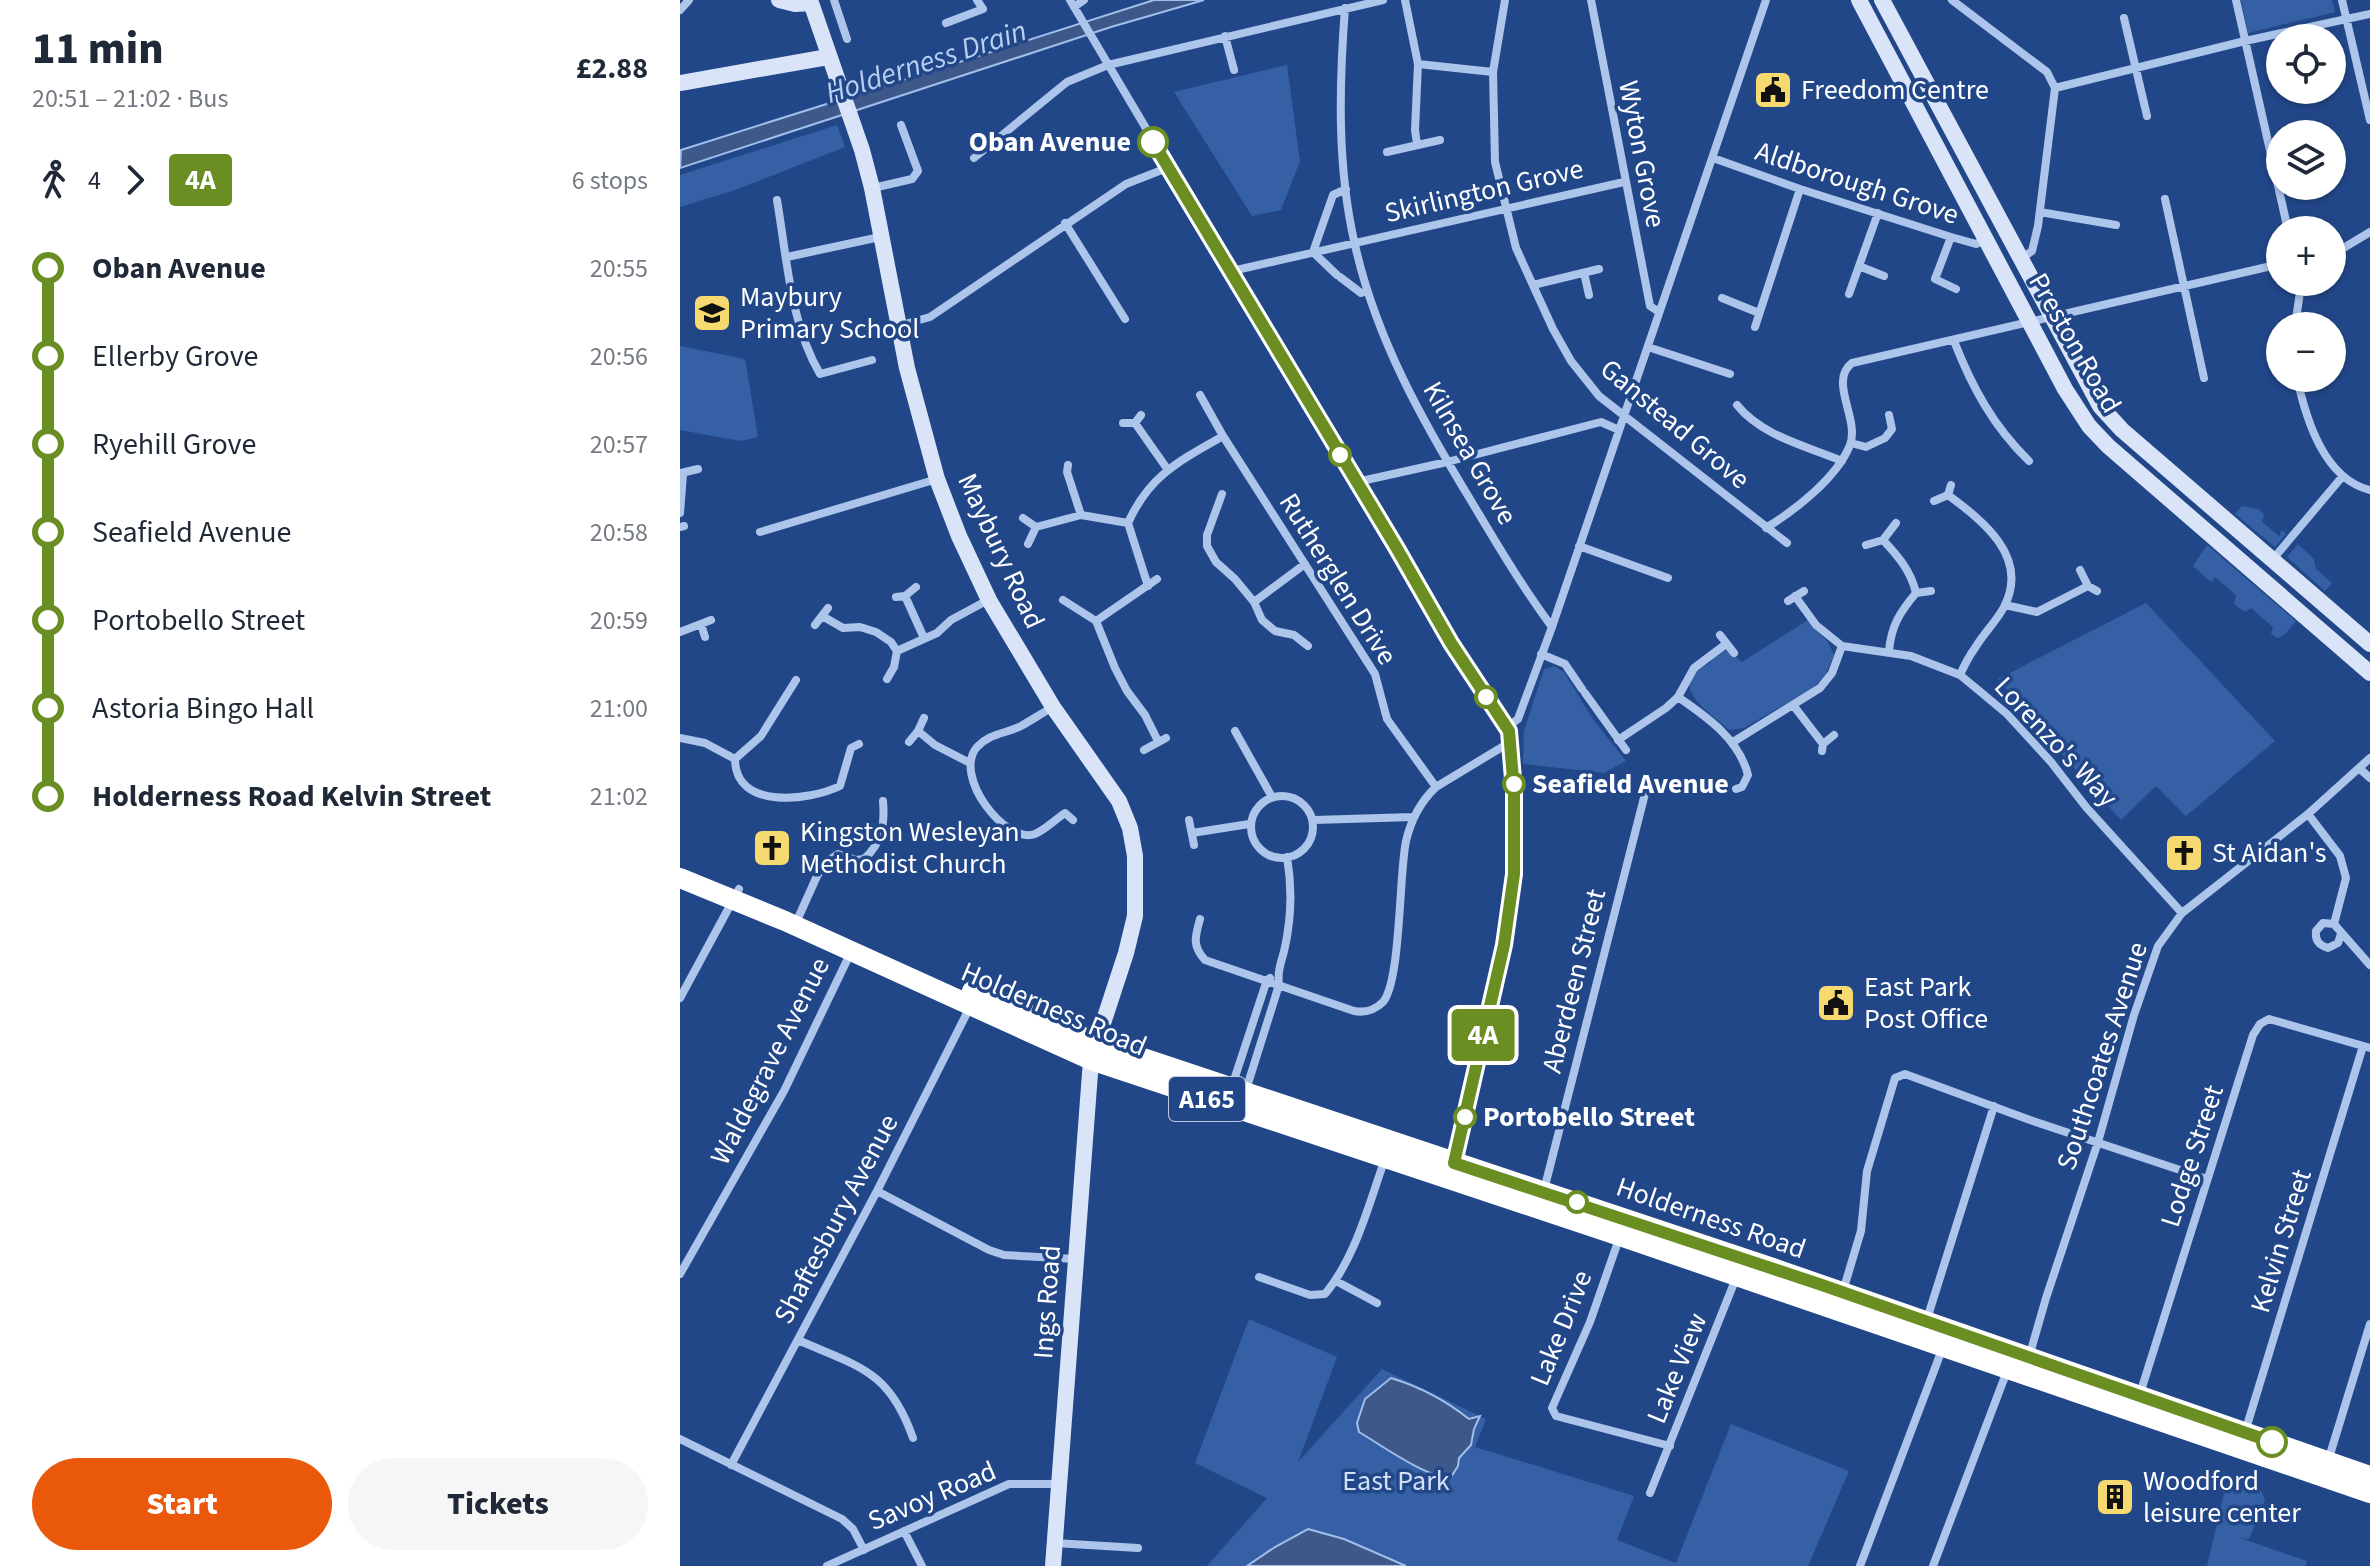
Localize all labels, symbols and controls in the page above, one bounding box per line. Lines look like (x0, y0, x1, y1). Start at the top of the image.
water label: Holderness Drain (820, 9, 1032, 115)
text: 11 min (32, 18, 164, 81)
map controls (2266, 24, 2346, 392)
button: locate (2266, 24, 2346, 104)
text: £2.88 (576, 47, 648, 90)
public building icon: Freedom Centre (1752, 69, 1794, 111)
place label: Freedom Centre (1801, 70, 1989, 110)
street label: Wyton Grove (1608, 77, 1676, 231)
text: 20:51 – 21:02 · Bus (32, 80, 228, 117)
button: layers (2266, 120, 2346, 200)
place label: Oban Avenue (969, 122, 1131, 162)
marker: Oban Avenue (1138, 127, 1168, 157)
street label: Aldborough Grove (1750, 131, 1964, 235)
street label: Skirlington Grove (1381, 149, 1587, 233)
icon: walk (32, 158, 76, 202)
icon: forward (113, 158, 157, 202)
text: 4A (185, 160, 216, 200)
text: 4 (88, 162, 101, 199)
text: 6 stops (572, 162, 648, 199)
button: + (2266, 216, 2346, 296)
text: Oban Avenue (92, 247, 266, 290)
text: 20:55 (590, 250, 648, 287)
street label: Preston Road (2019, 266, 2131, 420)
place label: Maybury Primary School (740, 277, 919, 349)
school or university icon: Maybury Primary School (691, 292, 733, 334)
button: − (2266, 312, 2346, 392)
text: Ellerby Grove (92, 335, 258, 378)
text: 20:56 (590, 338, 648, 375)
street label: Ganstead Grove (1592, 349, 1758, 499)
street label: Kilnsea Grove (1413, 374, 1527, 532)
text: Ryehill Grove (92, 423, 256, 466)
text: 20:57 (590, 426, 648, 463)
unlabelled marker (1329, 444, 1351, 466)
street label: Maybury Road (947, 467, 1055, 635)
street label: Rutherglen Drive (1269, 485, 1407, 673)
text: Seafield Avenue (92, 511, 291, 554)
text: 20:58 (590, 514, 648, 551)
text: Portobello Street (92, 599, 305, 642)
text: 20:59 (590, 602, 648, 639)
street label: Lorenzo's Way (1985, 668, 2127, 816)
unlabelled marker (1475, 686, 1497, 708)
text: Astoria Bingo Hall (92, 687, 314, 730)
text: 21:00 (590, 690, 648, 727)
place label: Seafield Avenue (1532, 764, 1729, 804)
marker: Seafield Avenue (1503, 773, 1525, 795)
text: Holderness Road Kelvin Street (92, 775, 491, 818)
text: 21:02 (590, 778, 648, 815)
place label: Kingston Wesleyan Methodist Church (800, 812, 1020, 884)
church icon: Kingston Wesleyan Methodist Church (751, 827, 793, 869)
church icon: St Aidan's (2163, 832, 2205, 874)
place label: St Aidan's (2212, 833, 2327, 873)
street label: Aberdeen Street (1532, 884, 1616, 1077)
street label: Southcoates Avenue (2046, 937, 2158, 1175)
street label: Waldegrave Avenue (700, 950, 840, 1172)
street label: Holderness Road (955, 952, 1153, 1066)
place label: East Park Post Office (1864, 967, 1988, 1039)
public building icon: East Park Post Office (1815, 982, 1857, 1024)
line badge: 4A (1447, 1009, 1519, 1061)
text: 4A (1468, 1015, 1498, 1055)
road number: A165 (1169, 1077, 1245, 1121)
street label: Lodge Street (2150, 1079, 2234, 1232)
place label: Portobello Street (1483, 1097, 1695, 1137)
marker: Portobello Street (1454, 1106, 1476, 1128)
street label: Shaftesbury Avenue (764, 1107, 908, 1331)
street label: Kelvin Street (2240, 1164, 2322, 1318)
street label: Holderness Road (1611, 1167, 1811, 1269)
unlabelled marker (1566, 1191, 1588, 1213)
street label: Ings Road (1023, 1244, 1071, 1360)
street label: Lake Drive (1520, 1264, 1602, 1392)
street label: Lake View (1637, 1307, 1717, 1429)
unlabelled marker (2257, 1427, 2287, 1457)
street label: Savoy Road (862, 1451, 1002, 1541)
button: Start (32, 1458, 332, 1550)
button: Tickets (348, 1458, 648, 1550)
park label: East Park (1342, 1461, 1450, 1501)
place label: Woodford leisure center (2143, 1461, 2301, 1533)
building icon: Woodford leisure center (2094, 1476, 2136, 1518)

